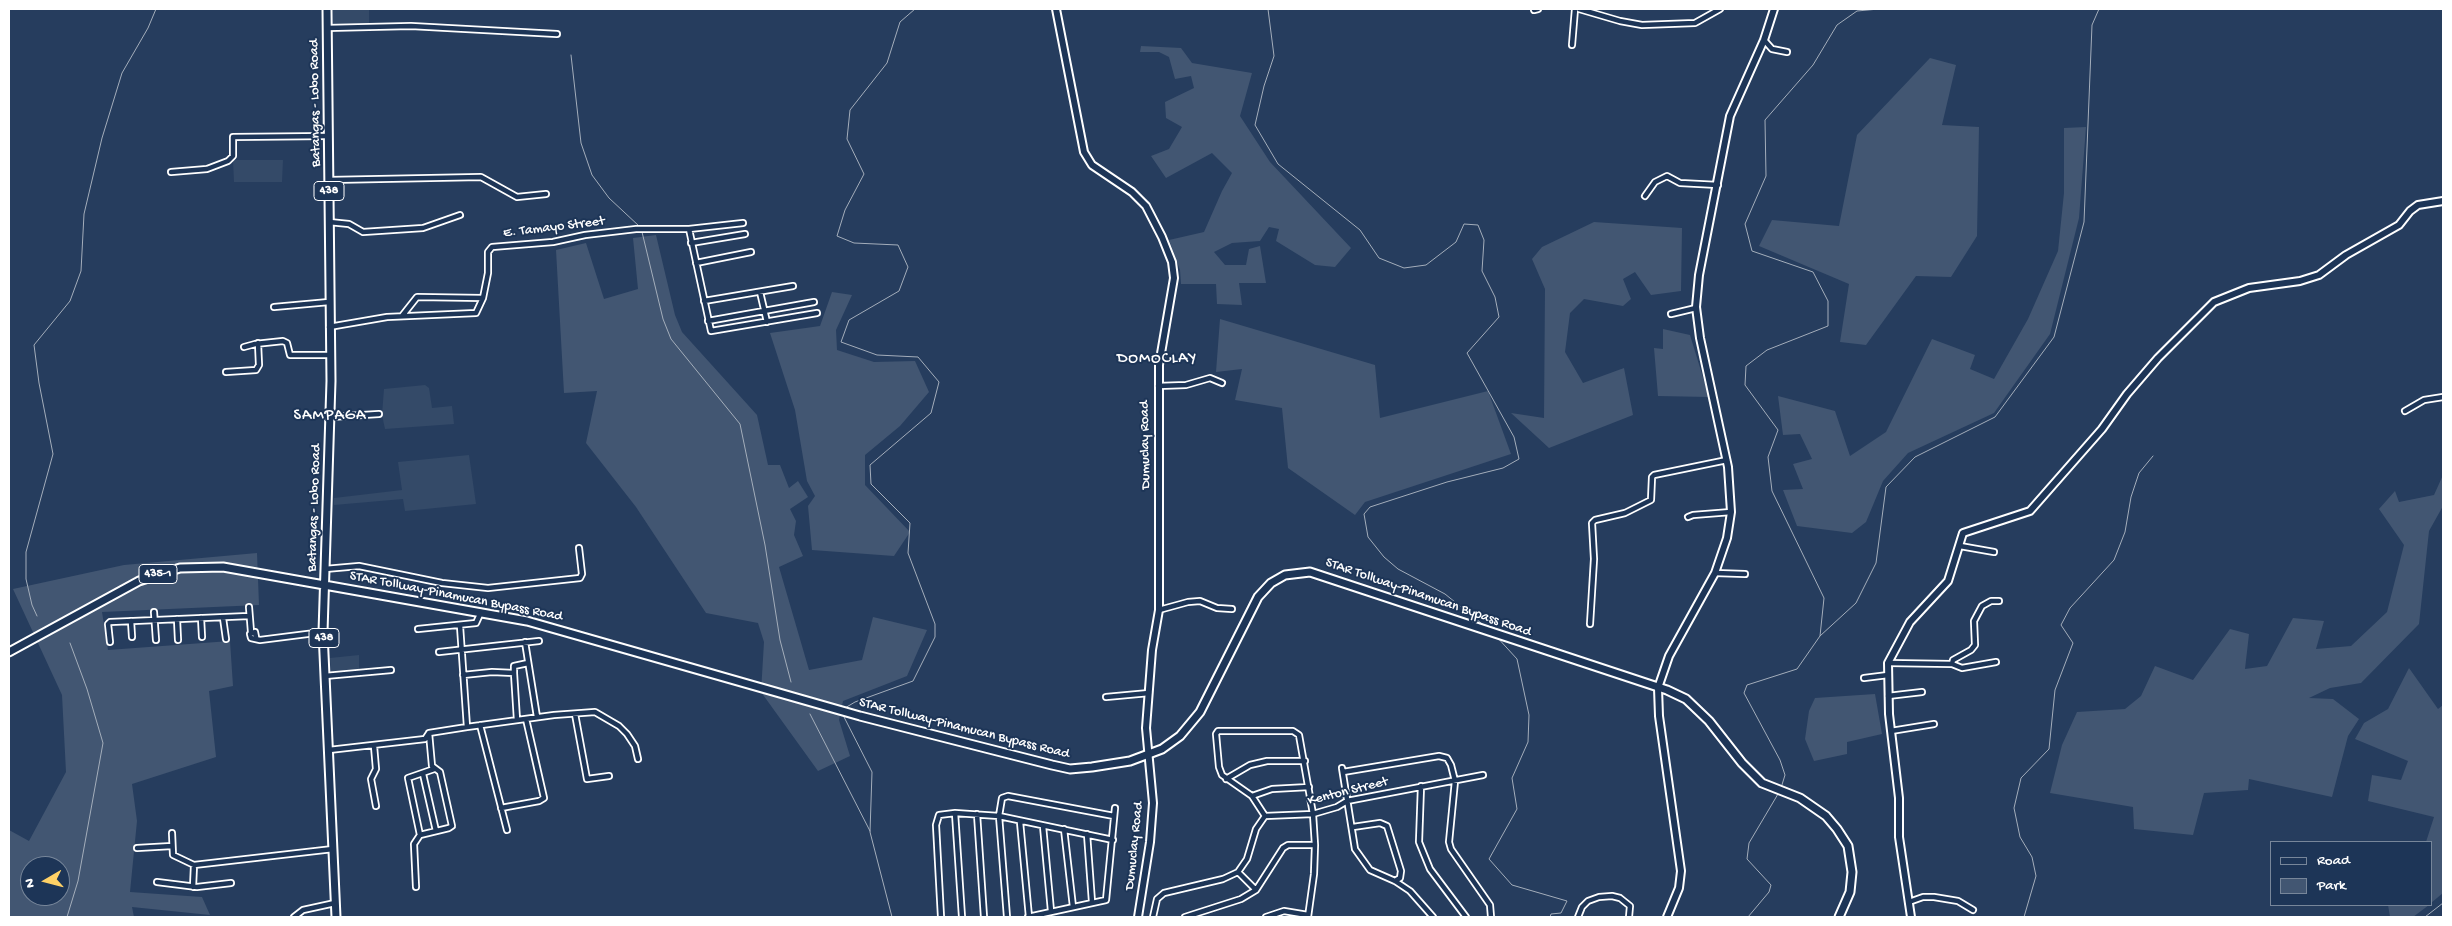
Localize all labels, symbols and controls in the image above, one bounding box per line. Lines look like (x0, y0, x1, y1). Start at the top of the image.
street label: Batangas - Lobo Road (306, 39, 326, 167)
road number: 438 (314, 182, 344, 200)
street label: E. Tamayo Street (502, 213, 606, 243)
district label: DOMOCLAY (1116, 350, 1198, 370)
street label: Dumuclay Road (1137, 401, 1155, 489)
district label: SAMPAGA (293, 407, 367, 427)
street label: Batangas - Lobo Road (304, 444, 326, 572)
street label: STAR Tollway-Pinamucan Bypass Road (1323, 555, 1533, 641)
road number: 435-1 (139, 564, 177, 584)
street label: STAR Tollway-Pinamucan Bypass Road (348, 568, 564, 626)
road number: 438 (309, 628, 339, 648)
street label: STAR Tollway-Pinamucan Bypass Road (857, 695, 1071, 763)
street label: Kenton Street (1306, 774, 1390, 810)
street label: Dumuclay Road (1122, 801, 1148, 891)
legend (2270, 841, 2432, 906)
text: Road (2317, 852, 2350, 870)
north arrow (20, 856, 70, 906)
text: N (22, 877, 40, 889)
text: Park (2317, 877, 2346, 895)

